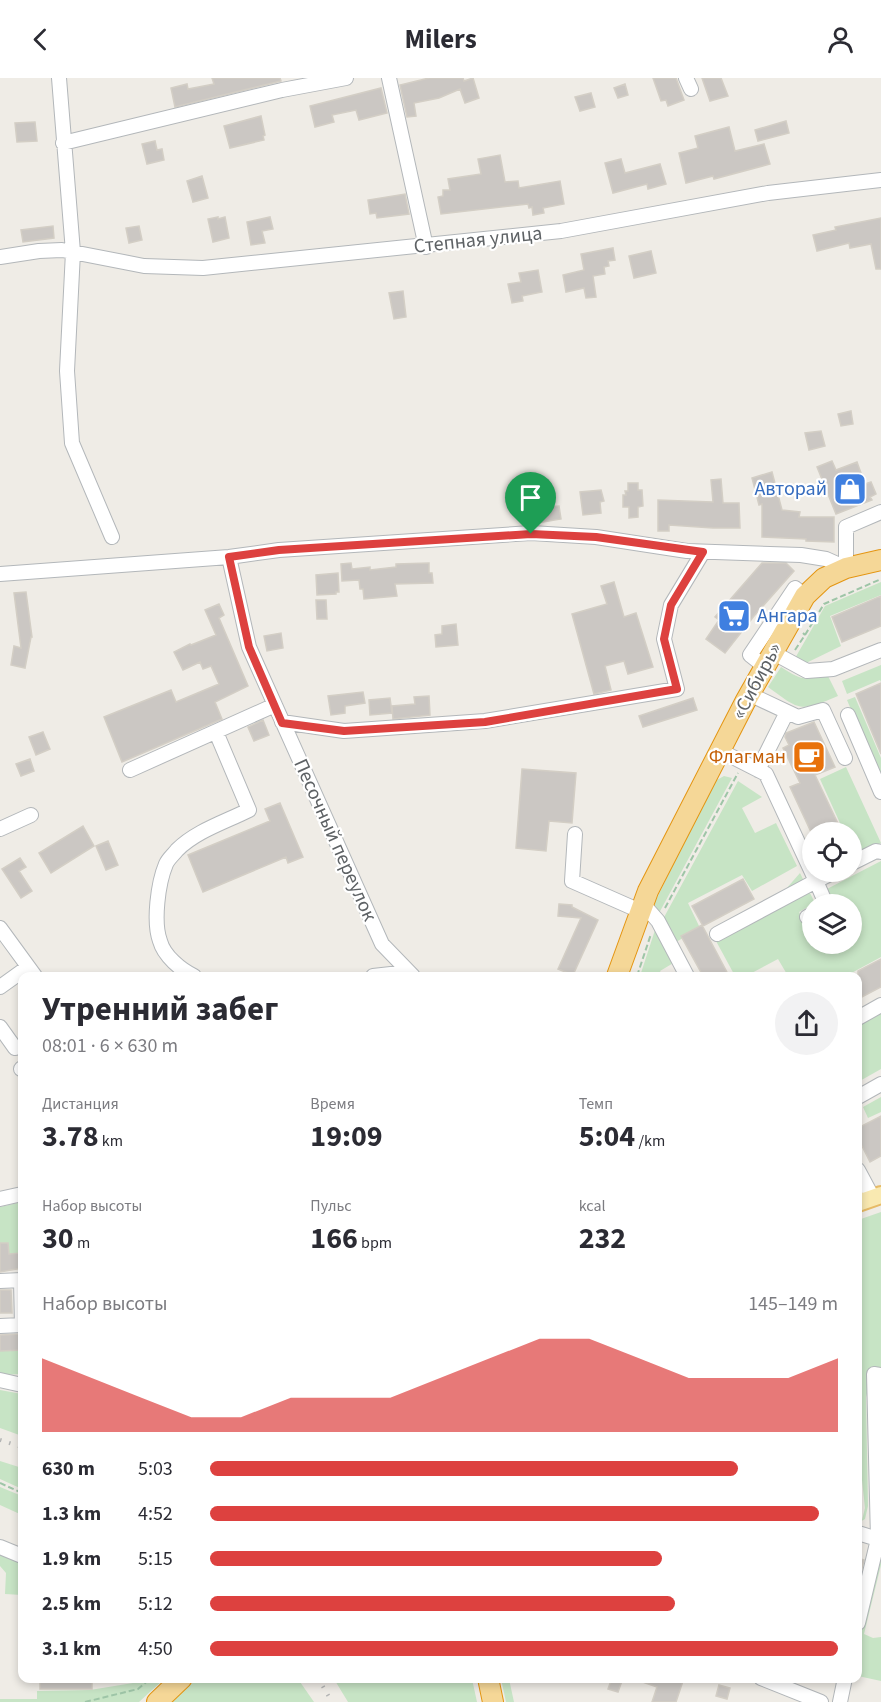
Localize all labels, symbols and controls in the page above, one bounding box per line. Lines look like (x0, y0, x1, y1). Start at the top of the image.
text: Milers (404, 20, 477, 59)
icon: back (24, 23, 57, 56)
icon: person (824, 23, 857, 56)
street label: Степная улица (412, 219, 544, 261)
shop icon: Авторай (832, 471, 868, 507)
pin (505, 472, 556, 534)
place label: Авторай (754, 475, 827, 503)
icon: arrive (514, 481, 547, 514)
supermarket icon: Ангара (716, 598, 752, 634)
place label: Ангара (757, 602, 818, 630)
street label: «Сибирь» (725, 638, 789, 724)
cafe icon: Флагман (791, 739, 827, 775)
place label: Флагман (709, 743, 786, 771)
street label: Песочный переулок (287, 754, 383, 926)
map controls (802, 822, 862, 954)
button: locate (802, 822, 862, 882)
button: layers (802, 894, 862, 954)
text: Утренний забег (42, 986, 278, 1033)
button: share (775, 992, 838, 1055)
text: 08:01 · 6 × 630 m (42, 1032, 178, 1060)
text: Дистанция (42, 1093, 119, 1115)
text: Время (310, 1093, 355, 1115)
text: Темп (579, 1093, 613, 1115)
text: 3.78 (42, 1115, 99, 1158)
text: 19:09 (310, 1115, 383, 1158)
text: 5:04 (579, 1115, 635, 1158)
text: km (99, 1130, 123, 1152)
text: /km (635, 1130, 665, 1152)
text: Набор высоты (42, 1195, 142, 1217)
text: Пульс (310, 1195, 352, 1217)
text: kcal (579, 1195, 606, 1217)
text: 30 (42, 1217, 74, 1260)
text: 166 (310, 1217, 358, 1260)
text: 232 (579, 1217, 626, 1260)
text: m (74, 1232, 90, 1254)
text: bpm (358, 1232, 392, 1254)
text: Набор высоты (42, 1290, 167, 1318)
text: 145–149 m (748, 1290, 838, 1318)
text: 630 m (42, 1455, 95, 1483)
text: 5:03 (138, 1455, 173, 1483)
text: 1.3 km (42, 1500, 101, 1528)
text: 4:52 (138, 1500, 173, 1528)
text: 1.9 km (42, 1545, 101, 1573)
text: 5:15 (138, 1545, 173, 1573)
text: 2.5 km (42, 1590, 101, 1618)
text: 5:12 (138, 1590, 173, 1618)
text: 3.1 km (42, 1635, 101, 1663)
text: 4:50 (138, 1635, 173, 1663)

